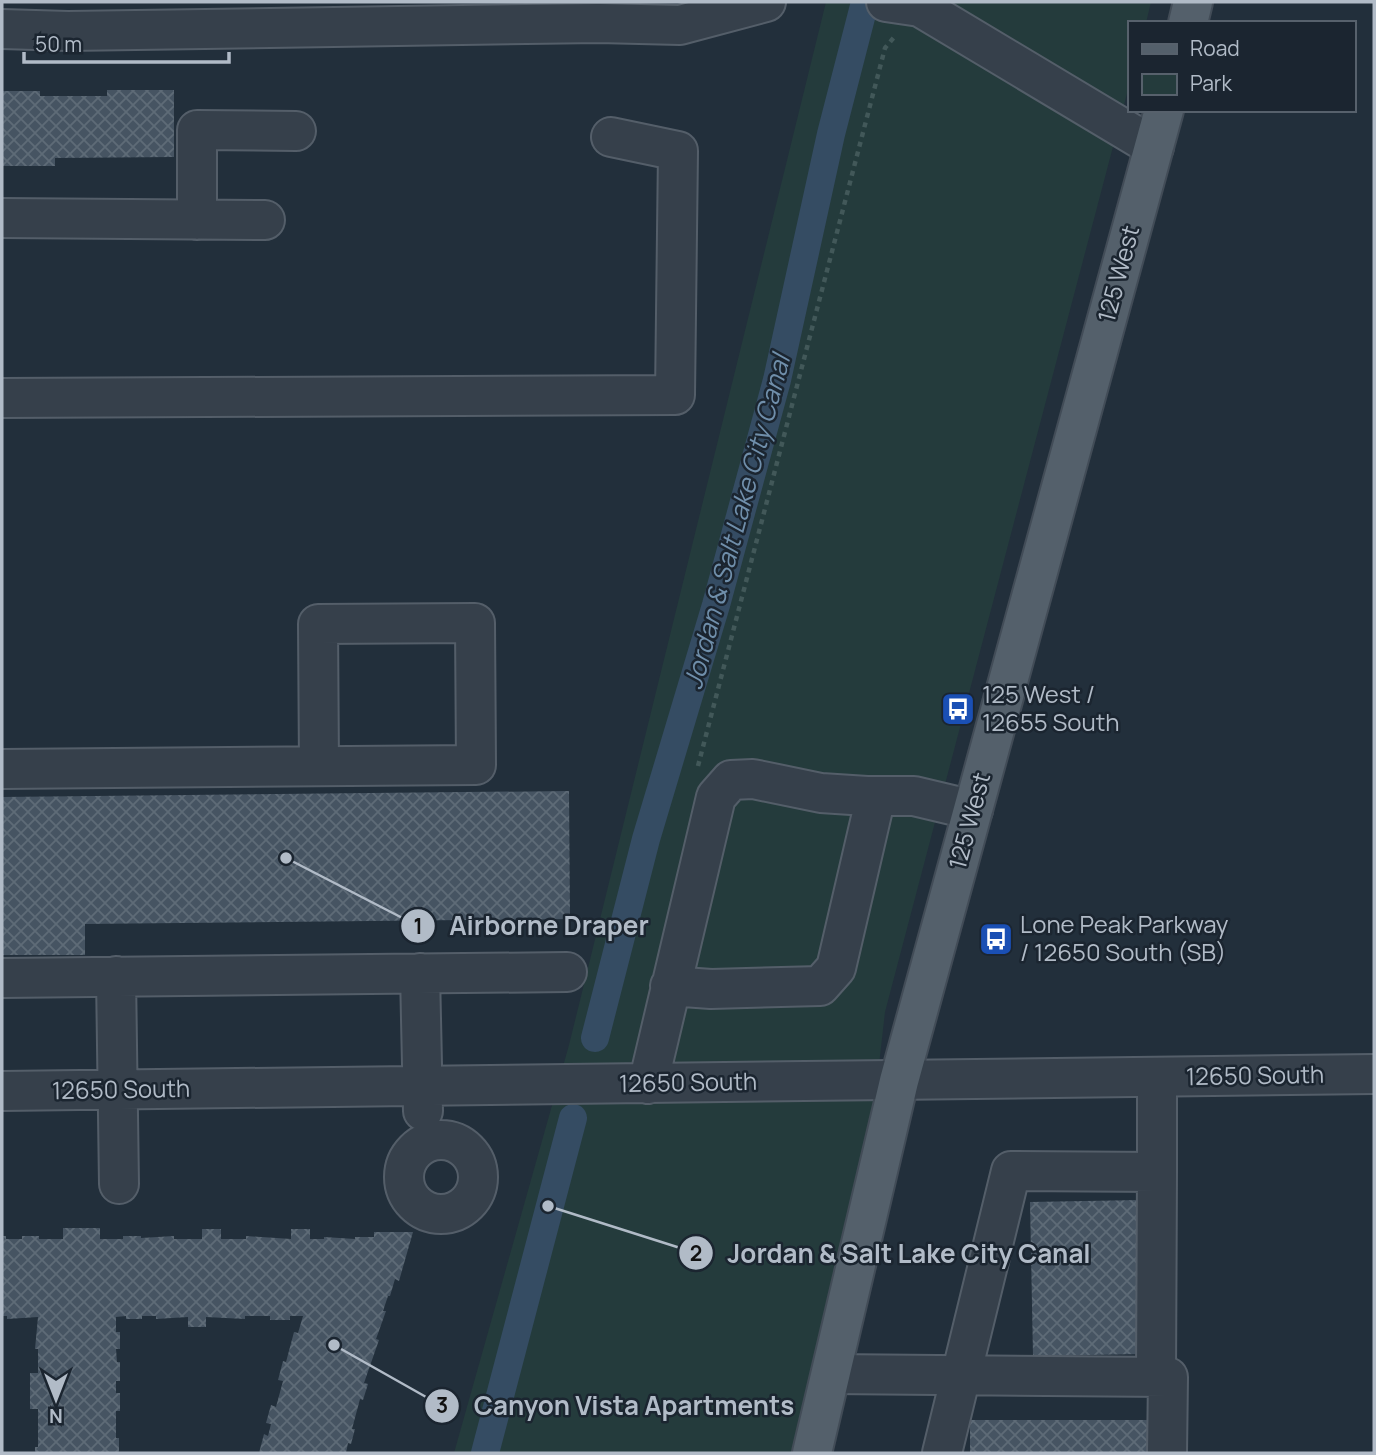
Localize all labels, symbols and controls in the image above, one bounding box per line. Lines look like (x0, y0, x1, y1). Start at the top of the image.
scale bar (24, 21, 229, 65)
legend (1128, 21, 1355, 112)
text: 50 m (35, 30, 82, 58)
text: Road (1190, 34, 1240, 62)
text: Park (1190, 69, 1232, 97)
street label: 125 West (1089, 222, 1146, 326)
water label: Jordan & Salt Lake City Canal (674, 348, 799, 693)
place label: 125 West / 12655 South (982, 677, 1120, 738)
bus stop icon: 125 West / 12655 South (939, 690, 977, 728)
street label: 125 West (940, 769, 997, 873)
callout: Airborne Draper (400, 903, 663, 950)
text: Airborne Draper (449, 907, 649, 943)
place label: Lone Peak Parkway / 12650 South (SB) (1020, 907, 1229, 968)
text: 1 (413, 912, 423, 940)
bus stop icon: Lone Peak Parkway / 12650 South (SB) (977, 920, 1015, 958)
street label: 12650 South (1186, 1057, 1324, 1092)
street label: 12650 South (619, 1064, 757, 1099)
street label: 12650 South (52, 1071, 190, 1106)
callout: Jordan & Salt Lake City Canal (679, 1230, 1105, 1277)
text: Jordan & Salt Lake City Canal (727, 1235, 1091, 1271)
text: 2 (690, 1239, 702, 1267)
north arrow (21, 1364, 91, 1434)
callout: Canyon Vista Apartments (425, 1382, 808, 1429)
text: Canyon Vista Apartments (474, 1387, 794, 1423)
text: 3 (436, 1391, 448, 1419)
text: N (49, 1403, 63, 1429)

